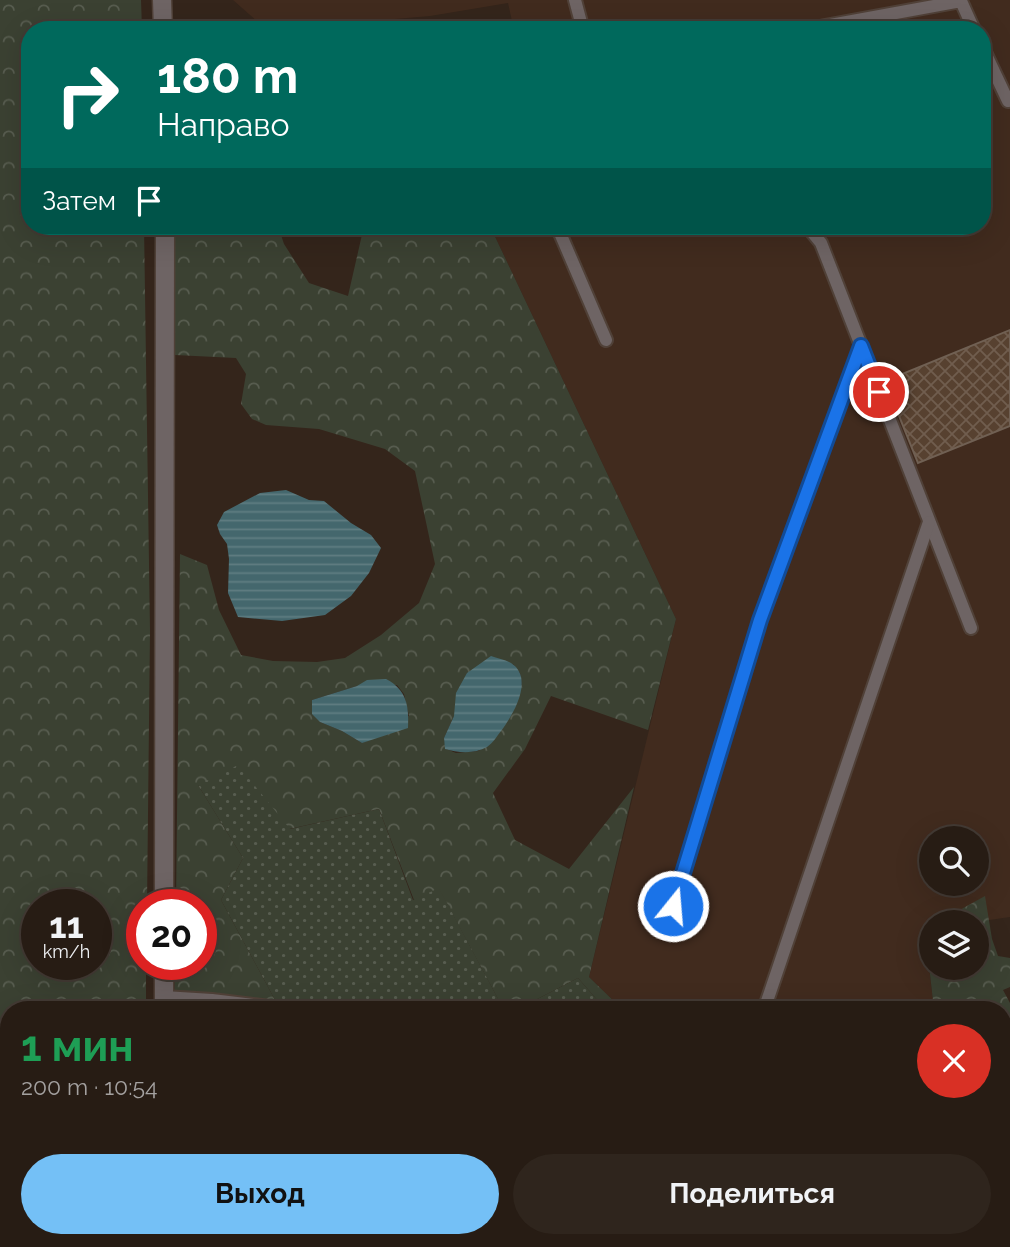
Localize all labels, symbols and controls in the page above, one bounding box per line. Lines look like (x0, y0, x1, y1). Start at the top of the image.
text: 180 m (157, 47, 298, 104)
icon: right (42, 49, 133, 140)
text: Направо (157, 106, 289, 143)
icon: arrive (130, 182, 168, 220)
text: Затем (42, 186, 116, 216)
pin (849, 362, 909, 422)
icon: arrive (860, 373, 898, 411)
map controls (919, 826, 989, 980)
button: search (919, 826, 989, 896)
position arrow (636, 869, 710, 943)
speed limit sign: 20 (126, 889, 217, 980)
text: 11 (49, 905, 84, 946)
button: layers (919, 910, 989, 980)
text: km/h (43, 941, 90, 962)
text: 1 мин (21, 1022, 134, 1071)
button: close (917, 1024, 991, 1098)
text: 200 m · 10:54 (21, 1073, 158, 1100)
button: Выход (21, 1154, 499, 1234)
button: Поделиться (513, 1154, 991, 1234)

